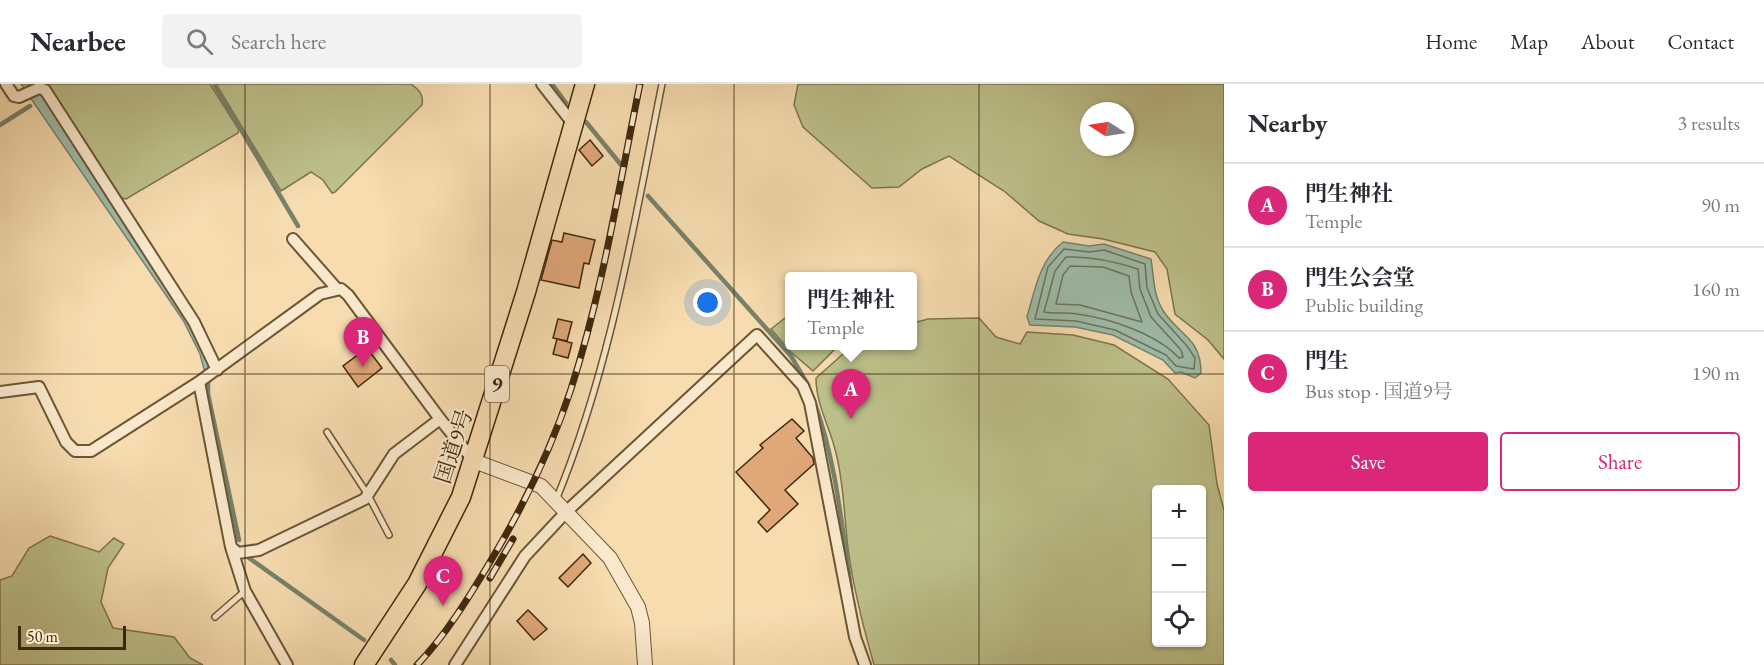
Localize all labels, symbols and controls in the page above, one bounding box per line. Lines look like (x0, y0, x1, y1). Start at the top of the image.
search box (162, 14, 582, 68)
text: Nearbee (30, 23, 126, 59)
icon: search (183, 25, 216, 58)
text: Search here (231, 27, 326, 56)
text: Home (1425, 28, 1477, 55)
text: Map (1510, 28, 1548, 55)
text: About (1581, 28, 1634, 55)
text: Contact (1667, 28, 1734, 55)
north arrow (1080, 102, 1134, 156)
text: Nearby (1248, 106, 1328, 140)
text: 3 results (1677, 110, 1740, 136)
text: 門生神社 (1305, 179, 1393, 208)
text: A (1260, 192, 1275, 218)
text: 90 m (1701, 192, 1740, 218)
text: Temple (1305, 208, 1362, 234)
text: 門生公会堂 (1305, 263, 1415, 292)
popup (785, 272, 917, 350)
text: B (1261, 276, 1274, 302)
text: 160 m (1692, 276, 1740, 302)
text: 門生神社 (807, 285, 895, 314)
your location (693, 288, 722, 317)
text: Public building (1305, 292, 1423, 318)
text: Temple (807, 314, 864, 340)
pin: B (344, 318, 382, 367)
text: 門生 (1305, 346, 1349, 375)
text: C (1260, 360, 1275, 386)
text: 190 m (1692, 360, 1740, 386)
road number: 9 (485, 366, 509, 402)
pin: A (832, 370, 870, 419)
text: Bus stop · 国道9号 (1305, 378, 1452, 404)
street label: 国道9号 (428, 405, 479, 487)
button: Save (1248, 432, 1488, 491)
button: Share (1500, 432, 1740, 491)
map controls (1152, 485, 1206, 647)
button: + (1152, 485, 1206, 539)
button: − (1152, 539, 1206, 593)
pin: C (424, 556, 462, 606)
button: locate (1152, 593, 1206, 647)
scale bar (18, 623, 126, 650)
text: 50 m (27, 626, 58, 647)

